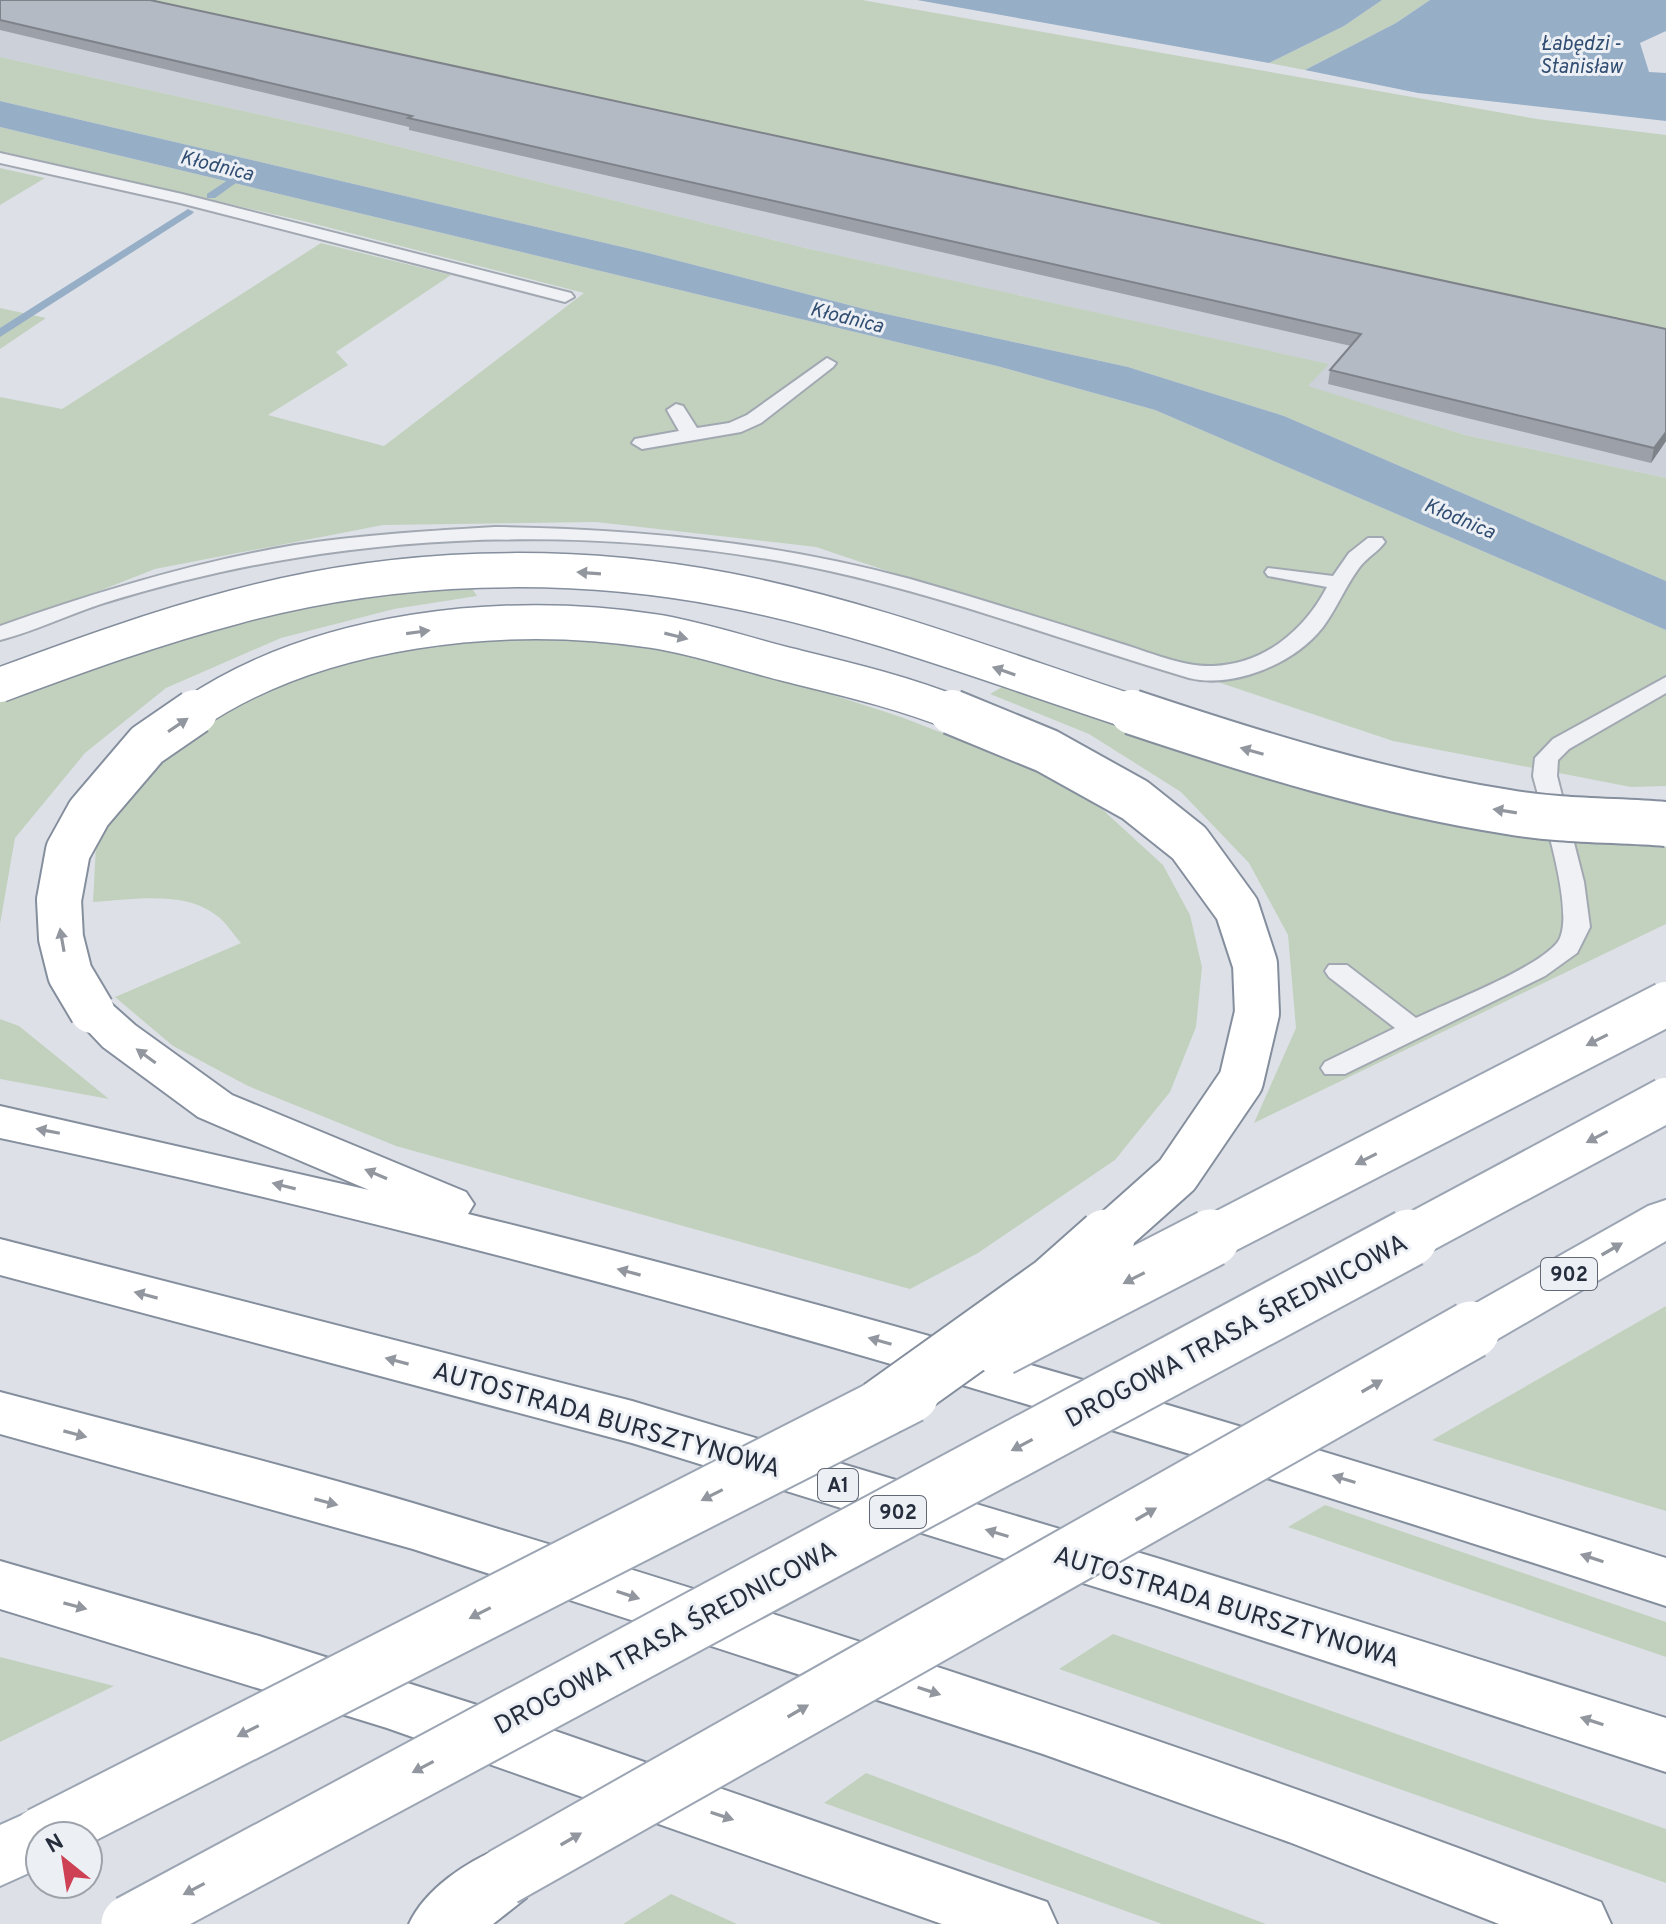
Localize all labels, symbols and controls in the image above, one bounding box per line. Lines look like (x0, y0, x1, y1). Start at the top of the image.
water label: Łabędzi - Stanisław (1540, 32, 1623, 81)
water label: Kłodnica (177, 145, 257, 189)
water label: Kłodnica (807, 297, 887, 341)
water label: Kłodnica (1420, 493, 1499, 547)
one-way arrow (576, 566, 601, 579)
one-way arrow (406, 625, 431, 638)
one-way arrow (664, 630, 689, 643)
one-way arrow (992, 665, 1016, 677)
one-way arrow (167, 717, 188, 732)
one-way arrow (1239, 744, 1263, 757)
one-way arrow (1492, 805, 1517, 817)
one-way arrow (56, 928, 68, 953)
one-way arrow (1585, 1033, 1608, 1046)
one-way arrow (135, 1049, 156, 1064)
one-way arrow (35, 1124, 60, 1137)
one-way arrow (1586, 1131, 1609, 1144)
one-way arrow (1354, 1152, 1377, 1165)
one-way arrow (364, 1167, 388, 1180)
one-way arrow (271, 1180, 296, 1192)
street label: DROGOWA TRASA ŚREDNICOWA (1059, 1226, 1414, 1437)
one-way arrow (1601, 1242, 1623, 1256)
road number: 902 (1541, 1258, 1597, 1290)
one-way arrow (617, 1265, 641, 1278)
one-way arrow (1123, 1271, 1146, 1285)
one-way arrow (133, 1288, 158, 1300)
one-way arrow (868, 1334, 892, 1347)
one-way arrow (385, 1354, 410, 1366)
street label: AUTOSTRADA BURSZTYNOWA (429, 1356, 784, 1487)
one-way arrow (1361, 1379, 1383, 1393)
one-way arrow (63, 1428, 88, 1440)
one-way arrow (1011, 1438, 1034, 1452)
road number: A1 (818, 1469, 858, 1501)
one-way arrow (1332, 1472, 1356, 1485)
one-way arrow (700, 1488, 723, 1501)
road number: 902 (870, 1496, 926, 1528)
one-way arrow (314, 1497, 339, 1509)
one-way arrow (1135, 1507, 1157, 1521)
one-way arrow (984, 1527, 1008, 1539)
street label: DROGOWA TRASA ŚREDNICOWA (488, 1533, 843, 1744)
street label: AUTOSTRADA BURSZTYNOWA (1049, 1540, 1403, 1677)
one-way arrow (1579, 1551, 1603, 1563)
one-way arrow (616, 1589, 640, 1602)
one-way arrow (64, 1600, 88, 1613)
one-way arrow (468, 1606, 491, 1619)
one-way arrow (917, 1685, 941, 1698)
one-way arrow (786, 1704, 809, 1718)
one-way arrow (1579, 1715, 1603, 1727)
one-way arrow (237, 1724, 260, 1737)
one-way arrow (412, 1760, 435, 1773)
one-way arrow (710, 1811, 734, 1823)
north arrow (24, 1820, 104, 1900)
text: N (42, 1829, 69, 1860)
one-way arrow (560, 1832, 583, 1846)
one-way arrow (183, 1882, 205, 1896)

